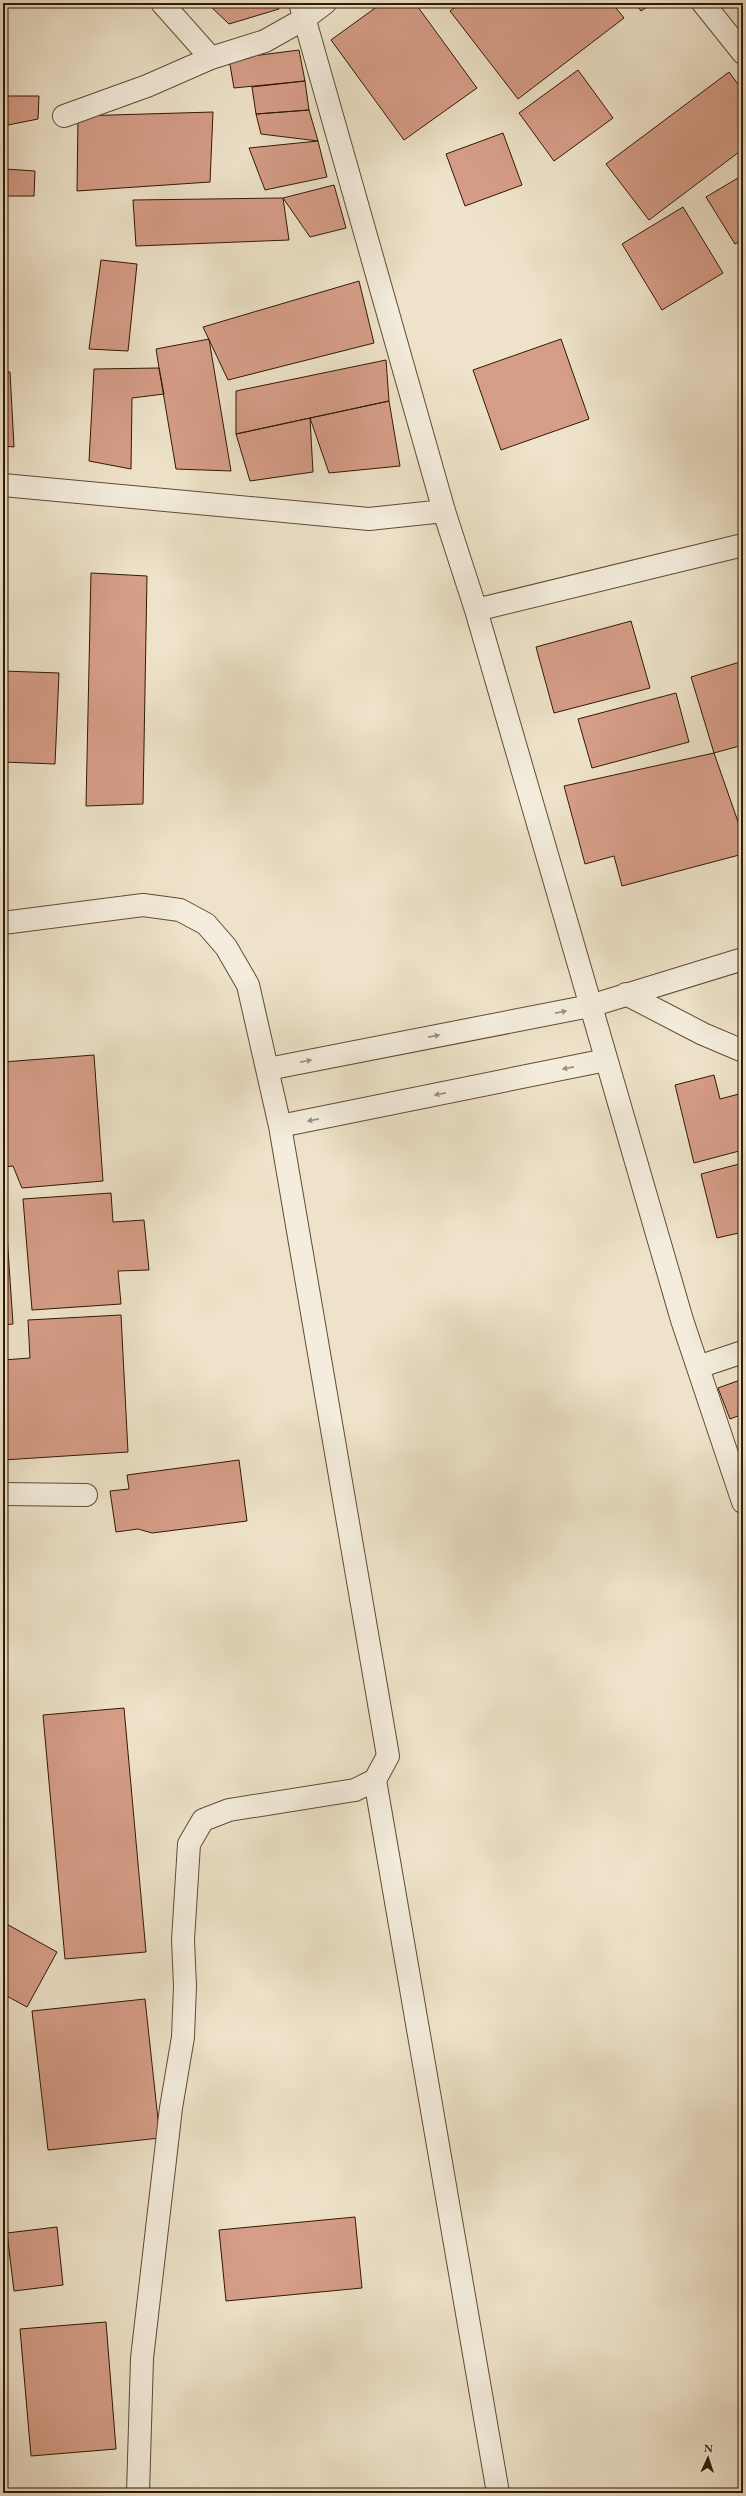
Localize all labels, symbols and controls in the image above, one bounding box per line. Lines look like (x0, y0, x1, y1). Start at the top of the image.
one-way arrow (555, 1008, 568, 1014)
one-way arrow (428, 1033, 440, 1039)
one-way arrow (300, 1058, 312, 1064)
one-way arrow (562, 1065, 574, 1071)
one-way arrow (434, 1091, 446, 1097)
one-way arrow (307, 1117, 319, 1123)
north arrow (688, 2438, 728, 2478)
text: N (704, 2441, 713, 2455)

